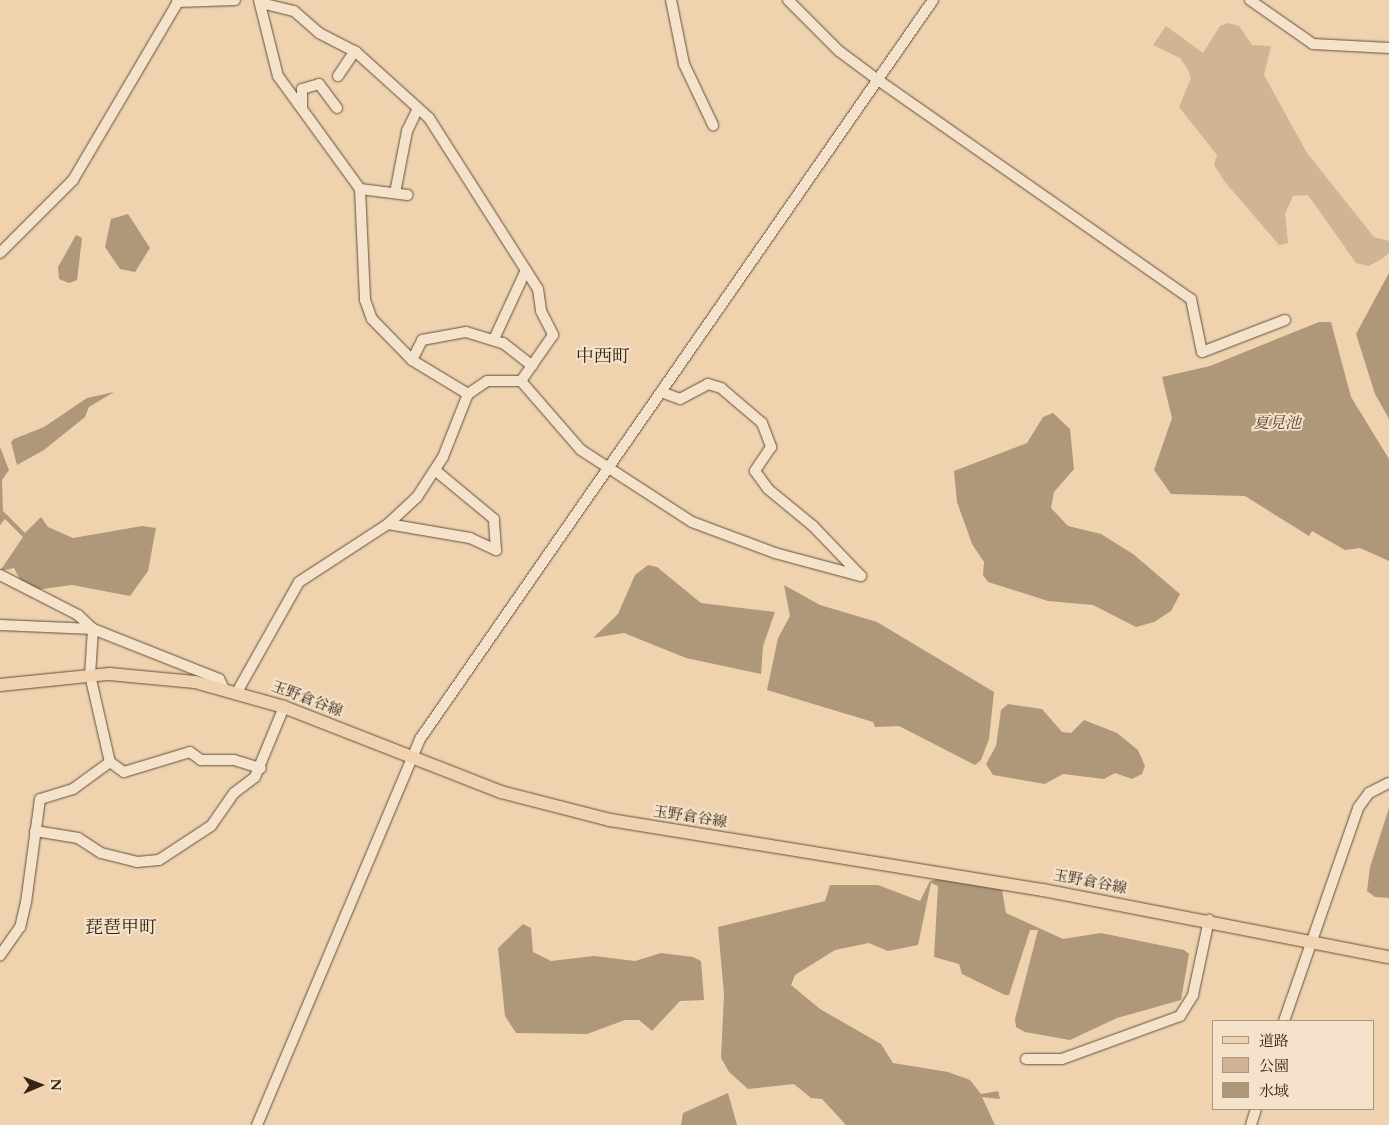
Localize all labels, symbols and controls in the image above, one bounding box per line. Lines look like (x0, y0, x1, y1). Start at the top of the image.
district label: 中西町 (576, 346, 630, 368)
water label: 夏見池 (1253, 413, 1301, 433)
street label: 玉野倉谷線 (269, 677, 345, 721)
street label: 玉野倉谷線 (652, 802, 728, 832)
street label: 玉野倉谷線 (1051, 866, 1129, 898)
district label: 琵琶甲町 (85, 917, 157, 939)
legend (1212, 1020, 1374, 1110)
text: 道路 (1259, 1031, 1289, 1051)
text: 公園 (1259, 1056, 1289, 1076)
north arrow (15, 1060, 65, 1110)
text: N (46, 1078, 65, 1091)
text: 水域 (1259, 1081, 1289, 1101)

